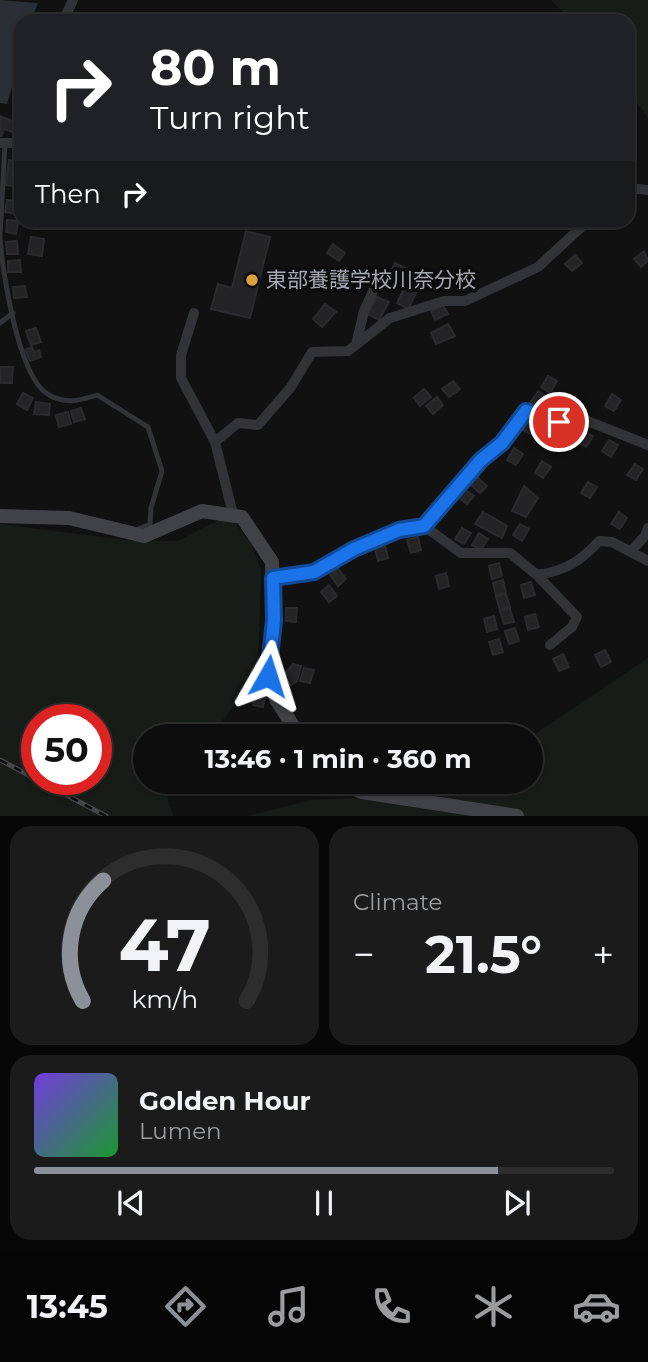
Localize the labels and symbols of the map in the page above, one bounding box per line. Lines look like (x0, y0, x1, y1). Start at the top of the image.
place label: 東部養護学校川奈分校 (266, 267, 476, 292)
marker: 東部養護学校川奈分校 (244, 272, 260, 288)
pin (529, 392, 589, 452)
position arrow (231, 639, 305, 713)
speed limit sign: 50 (21, 704, 112, 795)

